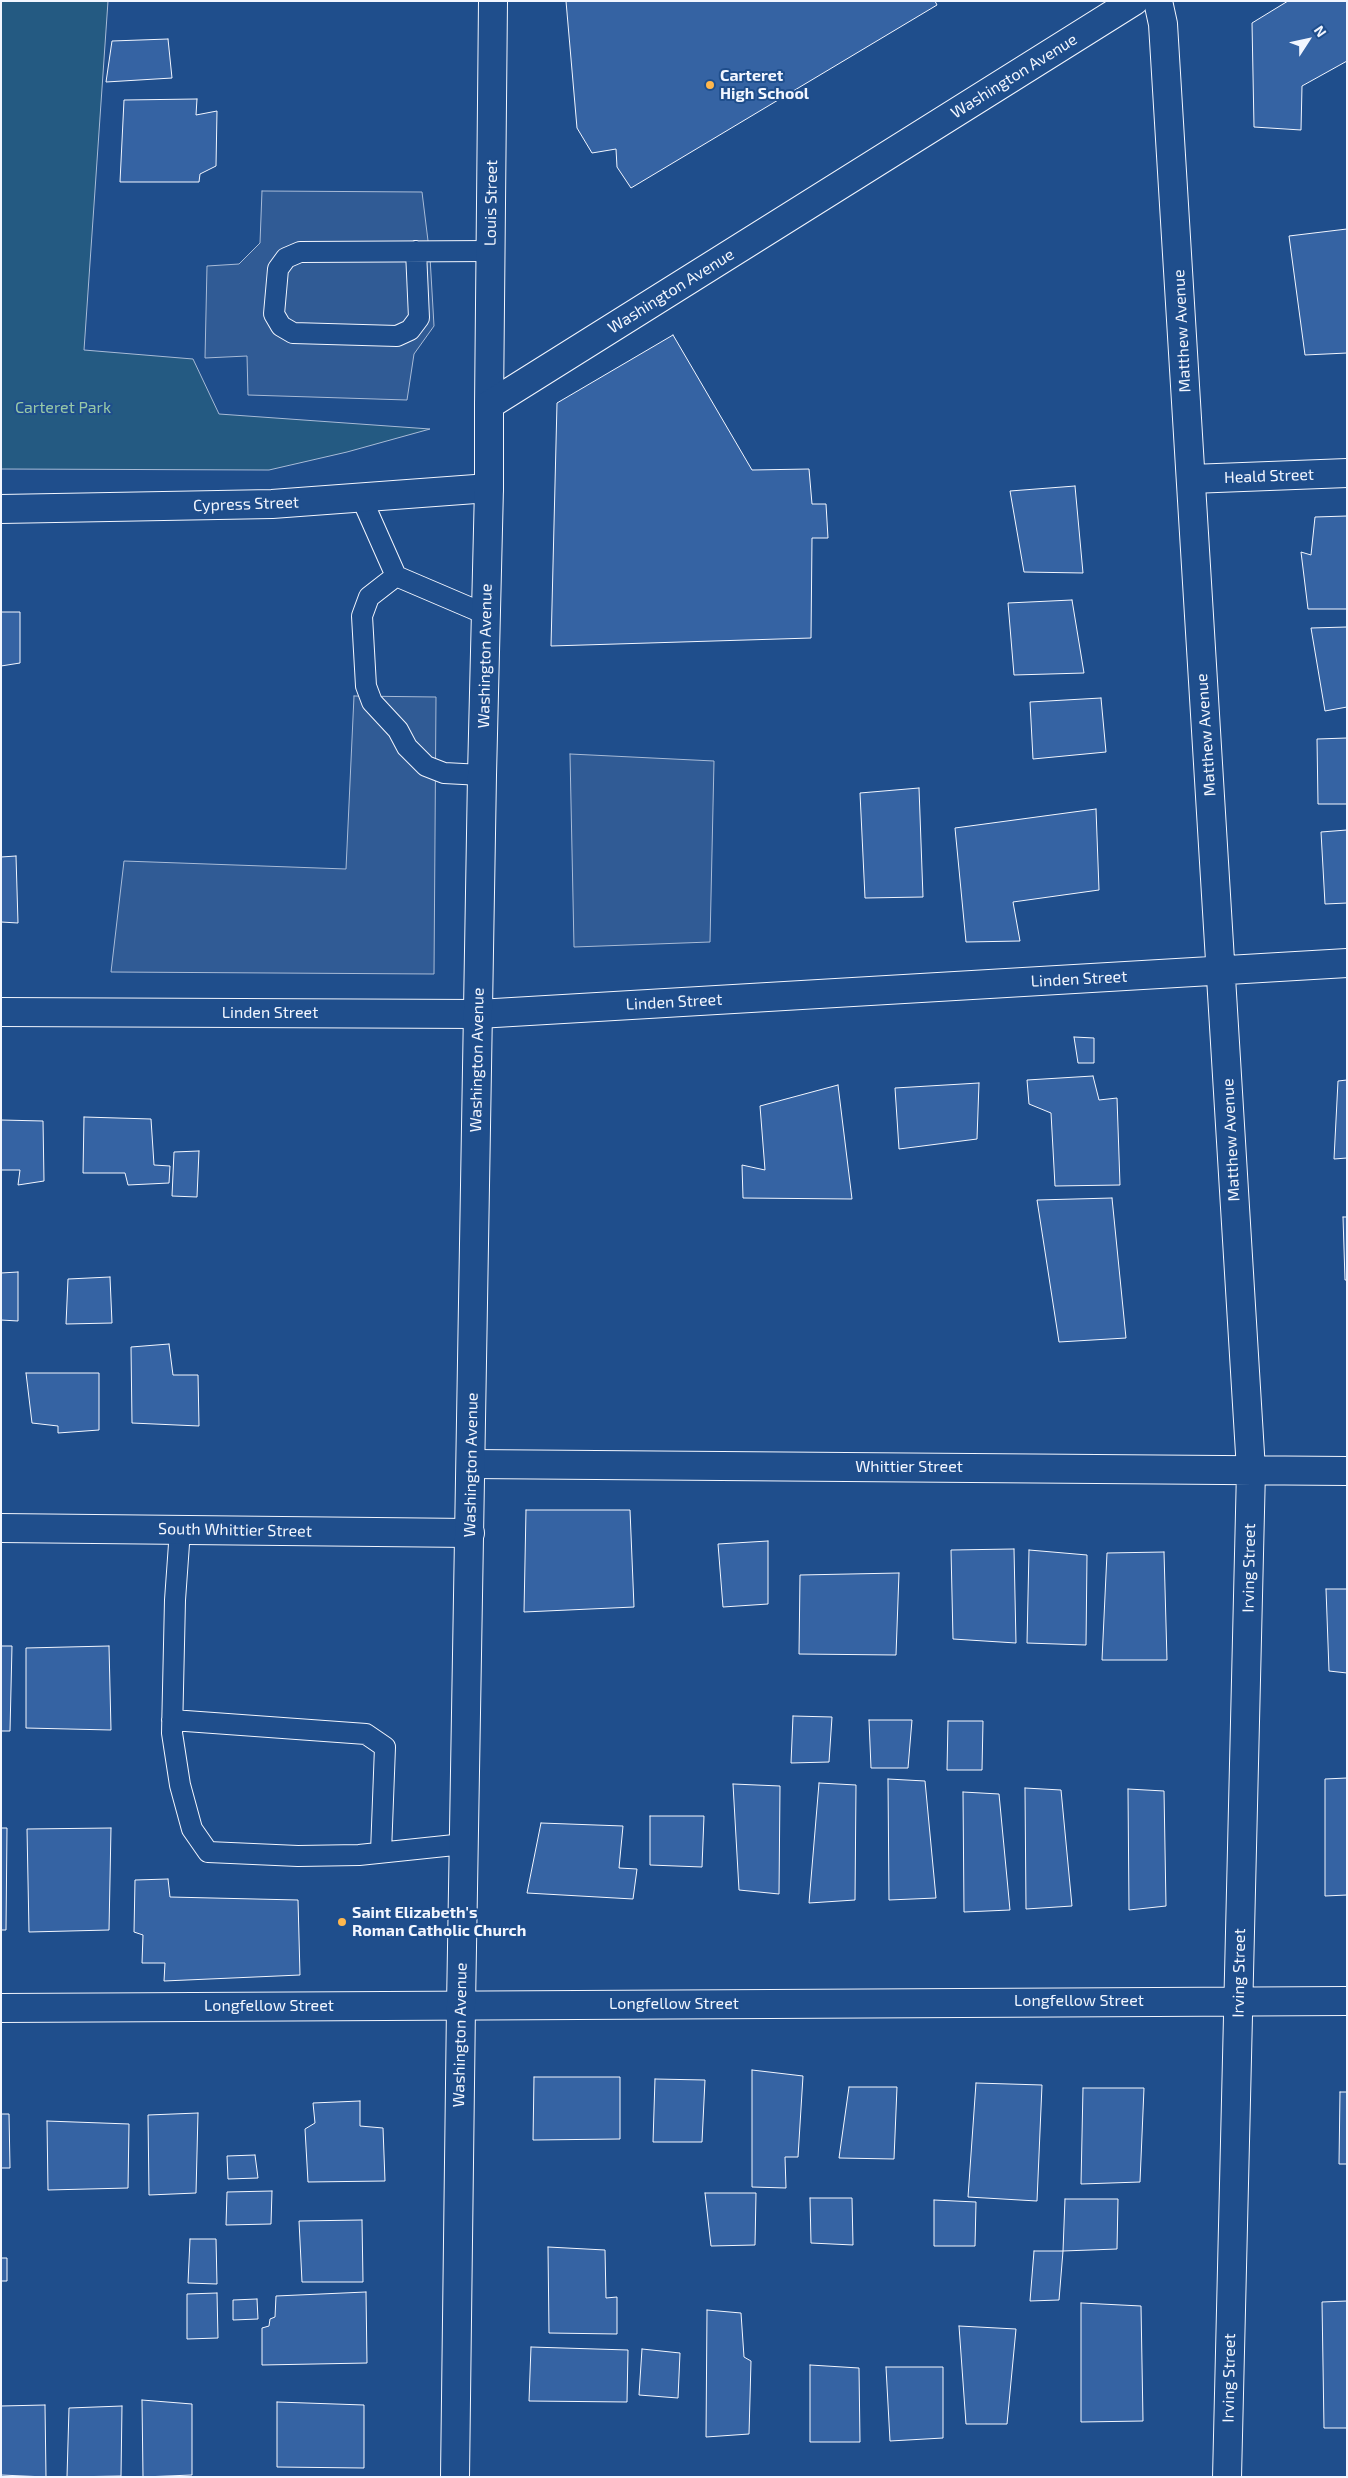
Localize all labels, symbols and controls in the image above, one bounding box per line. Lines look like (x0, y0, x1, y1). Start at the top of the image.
north arrow (1283, 15, 1333, 65)
text: N (1311, 22, 1331, 40)
street label: Washington Avenue (947, 29, 1081, 123)
place label: Carteret High School (720, 66, 809, 104)
marker: Carteret High School (704, 79, 716, 91)
street label: Louis Street (481, 160, 501, 246)
street label: Washington Avenue (604, 244, 738, 338)
street label: Matthew Avenue (1169, 269, 1195, 393)
park label: Carteret Park (15, 398, 111, 418)
street label: Heald Street (1224, 465, 1314, 487)
street label: Cypress Street (193, 493, 299, 515)
street label: Washington Avenue (474, 583, 496, 729)
street label: Matthew Avenue (1192, 673, 1220, 797)
street label: Linden Street (1030, 967, 1128, 991)
street label: Washington Avenue (466, 987, 488, 1133)
street label: Linden Street (625, 990, 723, 1014)
street label: Linden Street (222, 1003, 318, 1023)
street label: Matthew Avenue (1218, 1078, 1244, 1202)
street label: Washington Avenue (460, 1392, 482, 1538)
street label: Whittier Street (855, 1457, 963, 1477)
street label: South Whittier Street (158, 1519, 312, 1541)
street label: Irving Street (1239, 1523, 1259, 1613)
place label: Saint Elizabeth's Roman Catholic Church (352, 1903, 526, 1941)
marker: Saint Elizabeth's Roman Catholic Church (336, 1916, 348, 1928)
street label: Irving Street (1229, 1928, 1249, 2018)
street label: Washington Avenue (449, 1962, 471, 2108)
street label: Longfellow Street (1014, 1991, 1144, 2011)
street label: Longfellow Street (609, 1994, 739, 2014)
street label: Longfellow Street (204, 1996, 334, 2016)
street label: Irving Street (1219, 2333, 1239, 2423)

